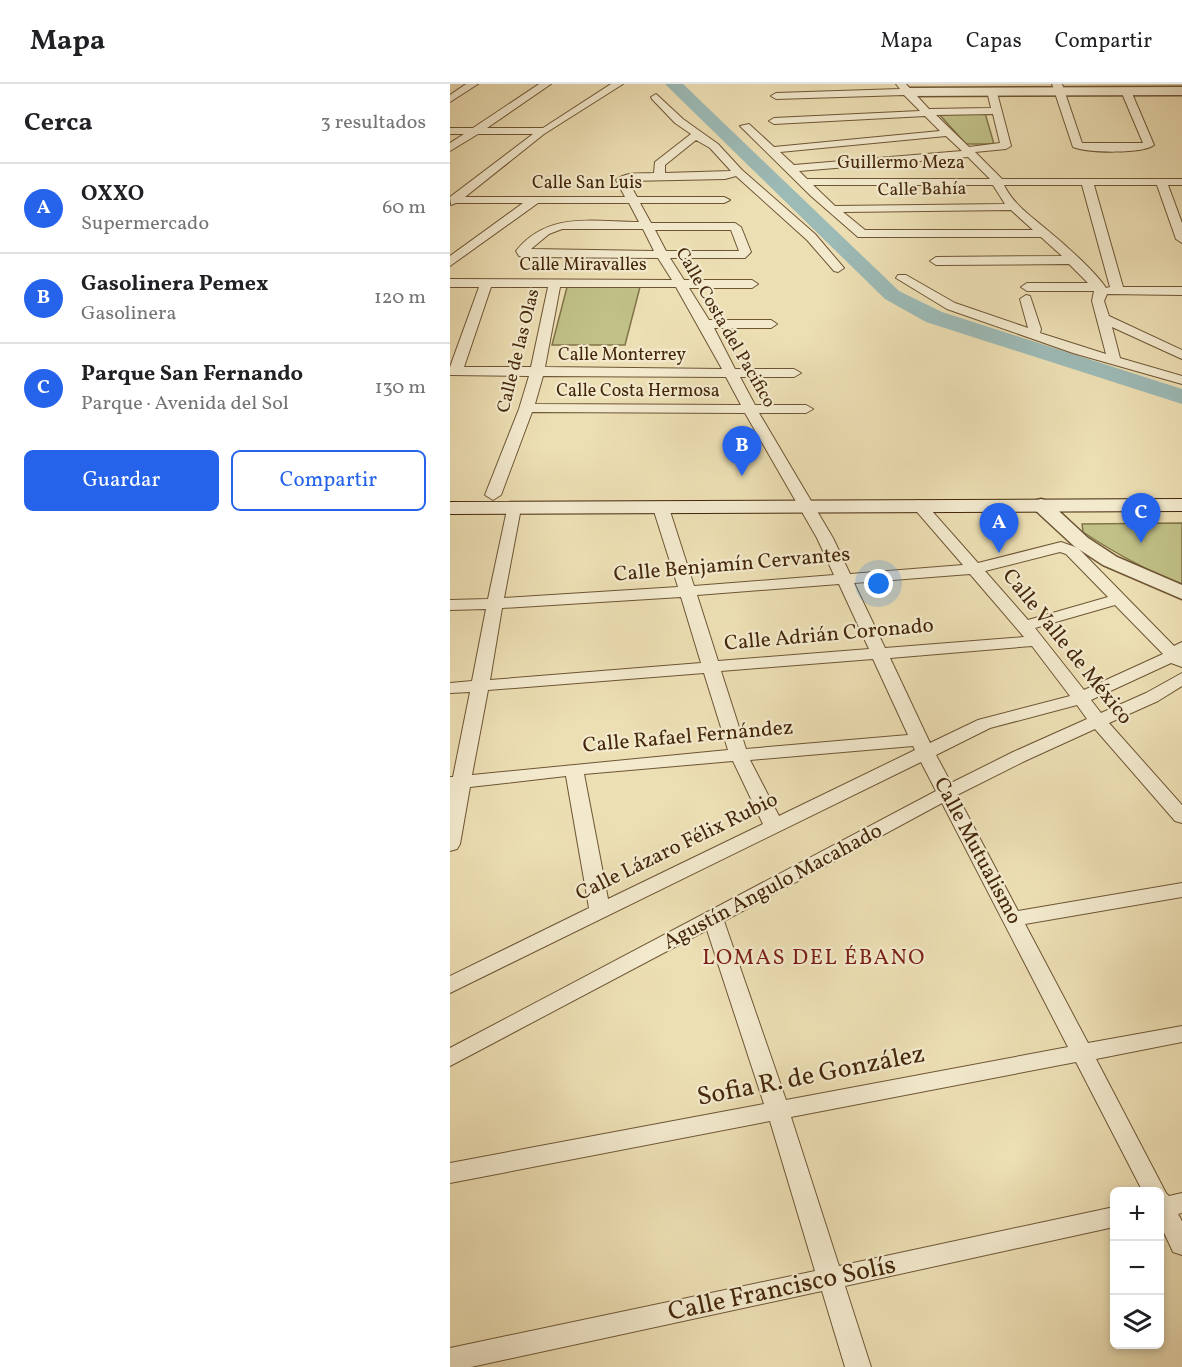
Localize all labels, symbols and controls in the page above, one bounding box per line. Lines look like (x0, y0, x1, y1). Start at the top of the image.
text: Mapa (30, 22, 105, 61)
text: Mapa (881, 27, 933, 56)
text: Capas (966, 27, 1022, 56)
text: Compartir (1055, 27, 1152, 56)
text: Cerca (24, 105, 93, 141)
text: 3 resultados (321, 109, 426, 137)
street label: Guillermo Meza (837, 151, 965, 176)
street label: Calle San Luis (532, 171, 642, 196)
street label: Calle Bahía (877, 177, 967, 203)
text: OXXO (81, 179, 144, 210)
text: A (36, 194, 51, 222)
text: 60 m (382, 194, 426, 222)
text: Supermercado (81, 210, 209, 238)
street label: Calle Costa del Pacifico (669, 243, 781, 413)
street label: Calle Miravalles (519, 253, 647, 278)
text: Gasolinera Pemex (81, 269, 268, 300)
text: B (37, 284, 50, 312)
text: 120 m (374, 284, 426, 312)
street label: Calle de las Olas (492, 286, 546, 416)
text: Gasolinera (81, 300, 176, 328)
street label: Calle Monterrey (558, 343, 686, 368)
text: Parque San Fernando (81, 359, 303, 390)
text: C (37, 374, 50, 402)
text: 130 m (375, 374, 426, 402)
street label: Calle Costa Hermosa (556, 379, 720, 404)
text: Parque · Avenida del Sol (81, 390, 289, 418)
pin: B (722, 426, 762, 476)
button: Guardar (24, 450, 219, 511)
button: Compartir (231, 450, 426, 511)
pin: C (1122, 494, 1160, 543)
pin: A (980, 504, 1018, 553)
street label: Calle Benjamín Cervantes (613, 540, 851, 590)
street label: Calle Valle de México (995, 563, 1139, 731)
your location (864, 569, 893, 598)
street label: Calle Adrián Coronado (723, 611, 935, 659)
street label: Calle Rafael Fernández (582, 713, 794, 761)
street label: Calle Mutualismo (926, 772, 1028, 930)
street label: Calle Lázaro Félix Rubio (571, 785, 783, 909)
street label: Agustín Angulo Macahado (658, 817, 888, 957)
district label: LOMAS DEL ÉBANO (702, 943, 926, 974)
street label: Sofia R. de González (694, 1036, 928, 1116)
map controls (1110, 1187, 1164, 1349)
button: + (1110, 1187, 1164, 1241)
button: − (1110, 1241, 1164, 1295)
street label: Calle Francisco Solís (665, 1247, 899, 1331)
button: layers (1110, 1295, 1164, 1349)

